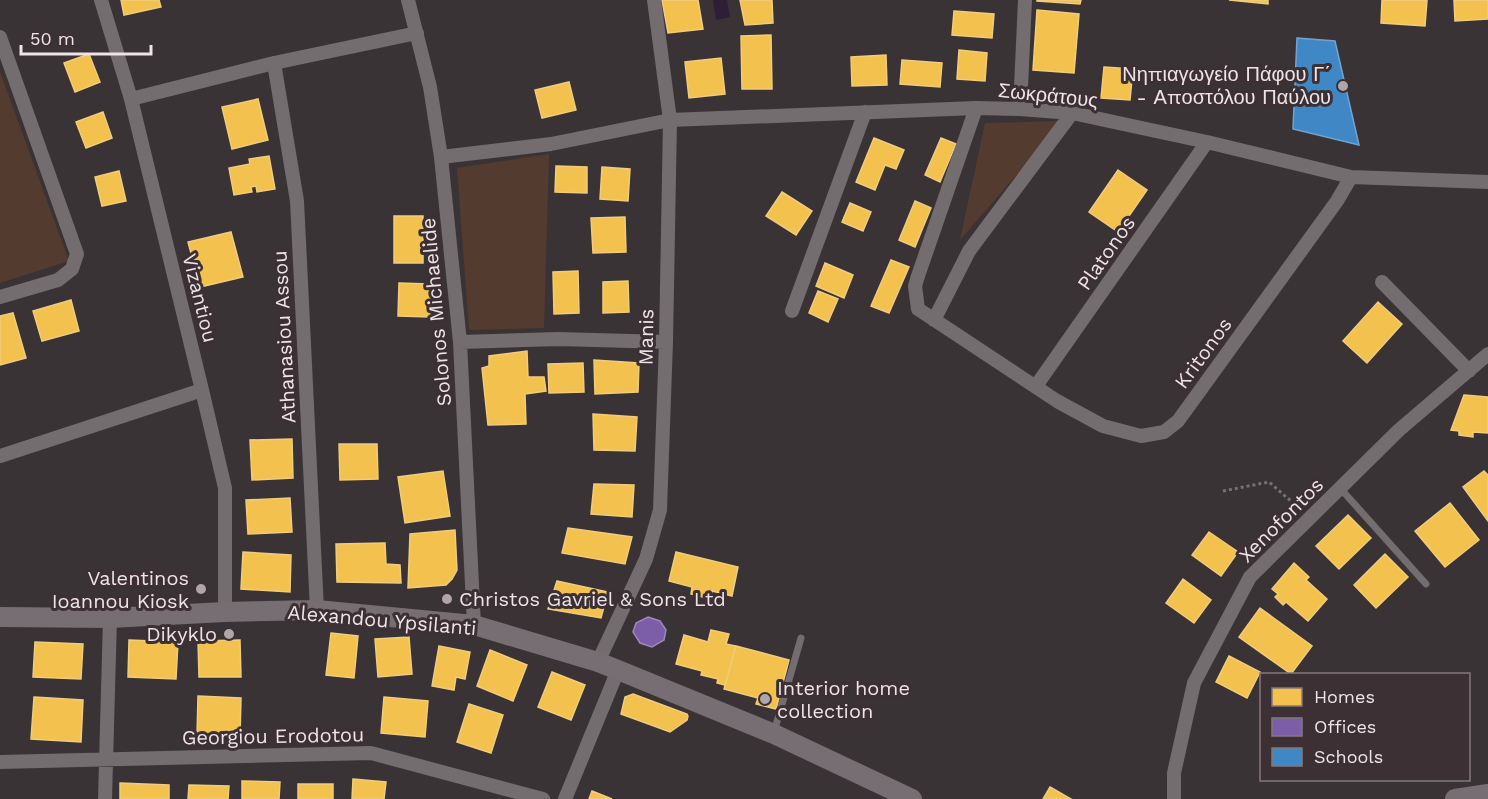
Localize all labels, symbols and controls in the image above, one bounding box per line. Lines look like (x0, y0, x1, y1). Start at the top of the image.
scale bar (21, 18, 152, 56)
text: 50 m (30, 28, 75, 49)
place label: Νηπιαγωγείο Πάφου Γ΄ - Αποστόλου Παύλου (1122, 62, 1331, 109)
street label: Σωκράτους (997, 78, 1099, 112)
marker: Νηπιαγωγείο Πάφου Γ΄ - Αποστόλου Παύλου (1336, 79, 1350, 93)
street label: Platonos (1072, 211, 1140, 295)
street label: Solonos Michaelide (416, 217, 456, 407)
street label: Athanasiou Assou (267, 250, 301, 424)
street label: Vizantiou (177, 251, 223, 345)
street label: Manis (634, 309, 658, 365)
street label: Kritonos (1169, 313, 1237, 393)
street label: Xenofontos (1234, 473, 1328, 567)
place label: Valentinos Ioannou Kiosk (52, 566, 189, 613)
marker: Valentinos Ioannou Kiosk (194, 582, 208, 596)
place label: Christos Gavriel & Sons Ltd (459, 587, 726, 611)
marker: Christos Gavriel & Sons Ltd (440, 592, 454, 606)
street label: Alexandou Ypsilanti (287, 600, 477, 640)
place label: Dikyklo (146, 622, 217, 646)
marker: Dikyklo (222, 627, 236, 641)
legend (1260, 673, 1470, 781)
place label: Interior home collection (777, 676, 910, 723)
text: Homes (1314, 686, 1375, 707)
marker: Interior home collection (758, 692, 772, 706)
text: Offices (1314, 716, 1376, 737)
street label: Georgiou Erodotou (182, 722, 364, 750)
text: Schools (1314, 746, 1383, 767)

